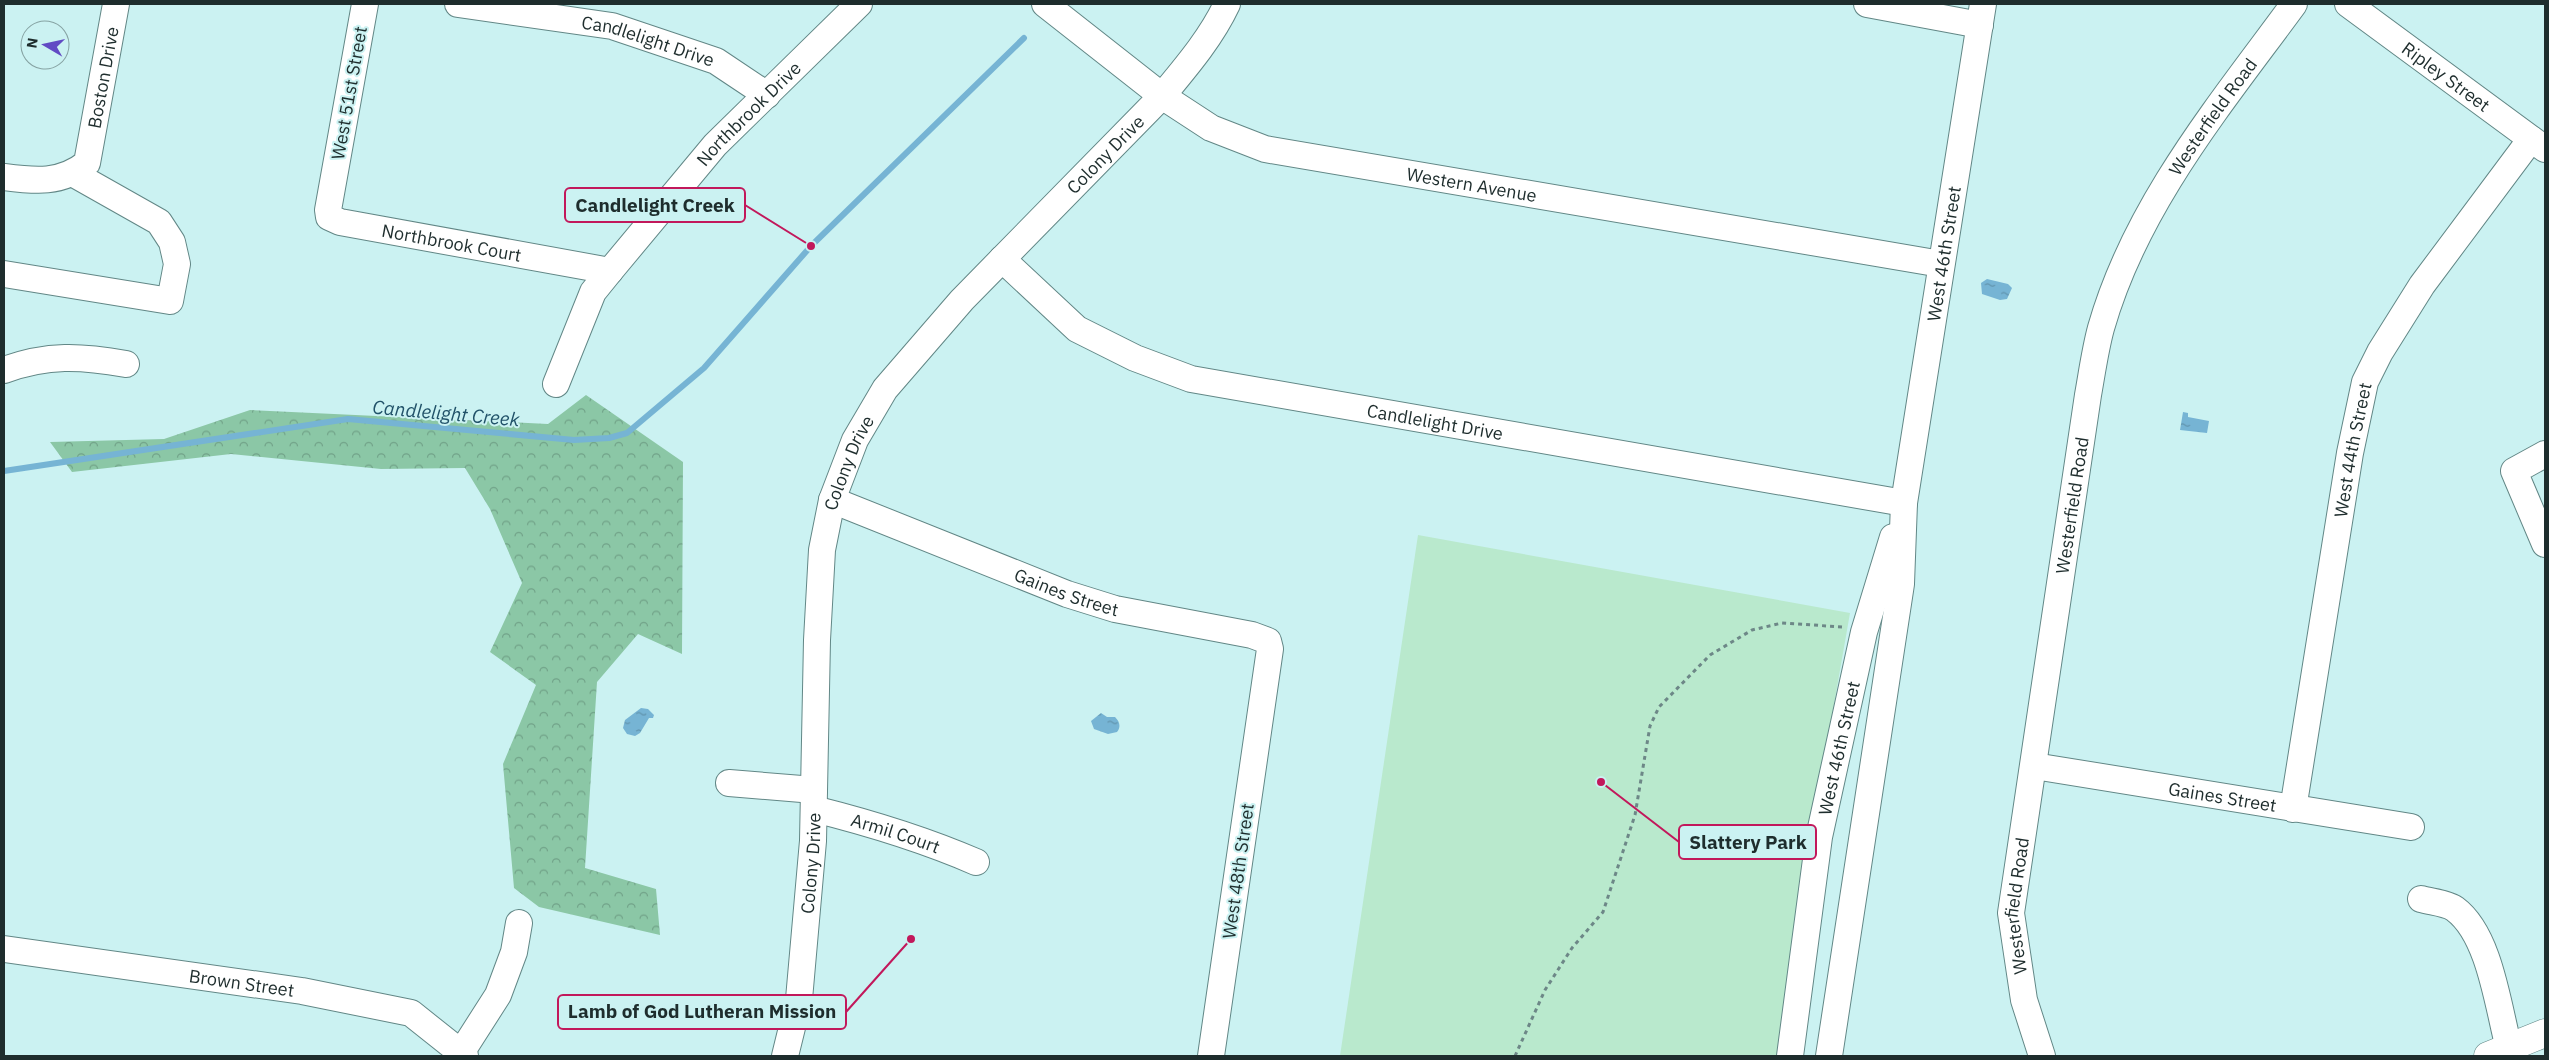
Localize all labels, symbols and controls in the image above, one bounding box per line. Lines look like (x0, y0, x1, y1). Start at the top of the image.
street label: Candlelight Drive (580, 10, 718, 71)
north arrow (20, 20, 70, 70)
street label: Boston Drive (82, 25, 123, 130)
street label: West 51st Street (326, 25, 372, 161)
street label: Ripley Street (2398, 36, 2495, 116)
text: N (22, 37, 42, 49)
street label: Westerfield Road (2163, 53, 2262, 180)
street label: Northbrook Drive (691, 56, 805, 170)
street label: Colony Drive (1061, 110, 1149, 198)
street label: Western Avenue (1405, 162, 1539, 207)
street label: West 46th Street (1921, 184, 1966, 323)
callout: Candlelight Creek (565, 188, 745, 222)
text: Candlelight Creek (575, 193, 735, 217)
street label: Northbrook Court (380, 218, 523, 266)
street label: West 44th Street (2328, 380, 2376, 519)
water label: Candlelight Creek (372, 395, 522, 431)
street label: Candlelight Drive (1365, 398, 1505, 445)
street label: Colony Drive (819, 411, 879, 512)
street label: Westerfield Road (2050, 435, 2093, 575)
street label: Gaines Street (1011, 563, 1120, 621)
street label: West 46th Street (1813, 679, 1864, 817)
street label: Gaines Street (2167, 776, 2278, 817)
street label: West 48th Street (1217, 802, 1259, 940)
street label: Armil Court (849, 808, 943, 858)
street label: Colony Drive (795, 812, 825, 915)
callout: Slattery Park (1679, 825, 1816, 859)
text: Slattery Park (1689, 830, 1807, 854)
street label: Westerfield Road (1999, 836, 2034, 976)
street label: Brown Street (188, 964, 296, 1001)
callout: Lamb of God Lutheran Mission (558, 995, 846, 1029)
text: Lamb of God Lutheran Mission (568, 999, 836, 1023)

